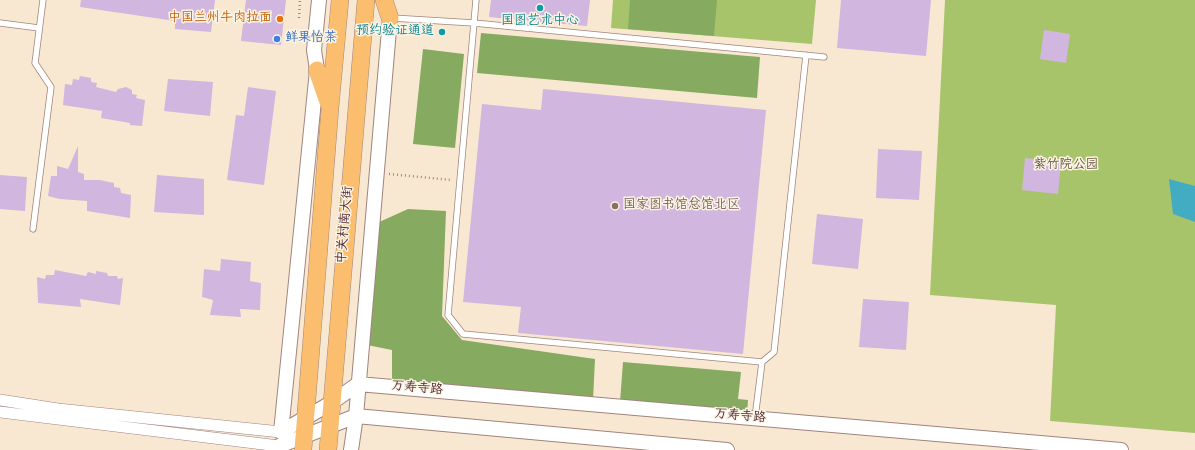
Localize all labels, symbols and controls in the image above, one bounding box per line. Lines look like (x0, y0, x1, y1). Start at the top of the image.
marker: 国图艺术中心 (535, 3, 545, 13)
place label: 中国兰州牛肉拉面 (168, 11, 272, 27)
marker: 中国兰州牛肉拉面 (275, 14, 285, 24)
place label: 国图艺术中心 (501, 14, 579, 30)
place label: 预约验证通道 (356, 24, 434, 40)
marker: 预约验证通道 (437, 27, 447, 37)
place label: 鲜果怡茶 (285, 31, 337, 47)
marker: 鲜果怡茶 (272, 34, 282, 44)
park label: 紫竹院公园 (1034, 158, 1098, 174)
street label: 中关村南大街 (335, 185, 357, 265)
place label: 国家图书馆总馆北区 (623, 198, 740, 214)
marker: 国家图书馆总馆北区 (610, 201, 620, 211)
street label: 万寿寺路 (390, 379, 444, 399)
street label: 万寿寺路 (713, 407, 767, 427)

